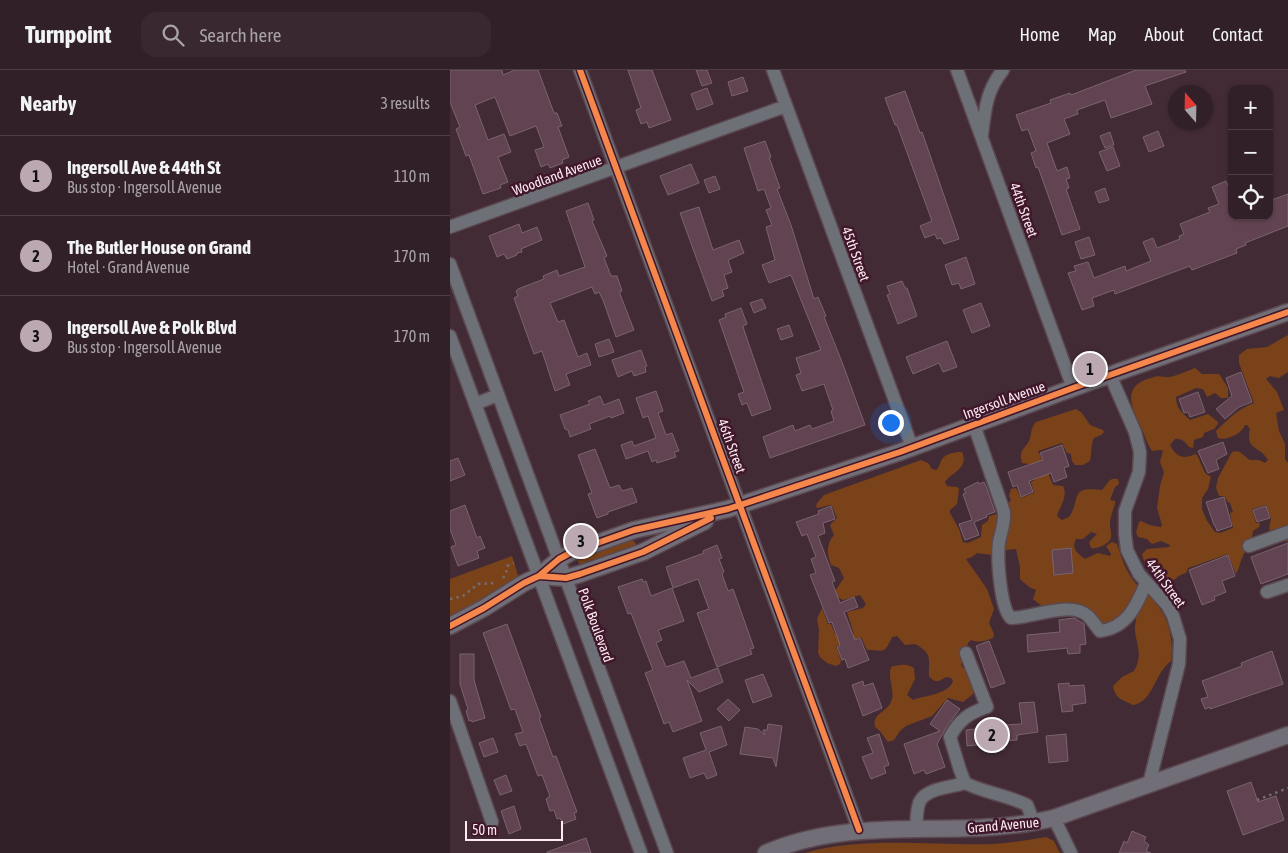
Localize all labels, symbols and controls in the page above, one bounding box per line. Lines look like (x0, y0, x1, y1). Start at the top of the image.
search box (141, 12, 491, 57)
text: Turnpoint (25, 21, 111, 48)
icon: search (159, 21, 187, 49)
text: Search here (199, 24, 281, 46)
text: Home (1020, 24, 1060, 45)
text: Map (1088, 24, 1117, 45)
text: About (1145, 24, 1184, 45)
text: Contact (1212, 24, 1263, 45)
north arrow (1168, 85, 1213, 130)
map controls (1228, 85, 1273, 220)
button: + (1228, 85, 1273, 130)
text: Nearby (20, 91, 76, 115)
text: 3 results (380, 94, 430, 112)
button: − (1228, 130, 1273, 175)
street label: Woodland Avenue (510, 151, 604, 199)
text: Ingersoll Ave & 44th St (67, 156, 221, 178)
text: 1 (32, 167, 40, 185)
text: 110 m (394, 167, 430, 185)
button: locate (1228, 175, 1273, 220)
text: Bus stop · Ingersoll Avenue (67, 178, 222, 196)
street label: 44th Street (1007, 181, 1041, 239)
street label: 45th Street (839, 225, 873, 283)
text: The Butler House on Grand (67, 236, 251, 258)
text: 2 (32, 247, 40, 265)
text: 170 m (394, 247, 430, 265)
text: Hotel · Grand Avenue (67, 258, 190, 276)
text: Ingersoll Ave & Polk Blvd (67, 316, 237, 338)
text: 3 (32, 327, 40, 345)
text: 170 m (394, 327, 430, 345)
text: Bus stop · Ingersoll Avenue (67, 338, 222, 356)
pin: 1 (1074, 350, 1106, 388)
street label: Ingersoll Avenue (961, 378, 1047, 422)
your location (878, 410, 904, 436)
street label: 46th Street (715, 417, 749, 475)
pin: 3 (565, 522, 597, 560)
street label: 44th Street (1143, 555, 1189, 611)
street label: Polk Boulevard (575, 586, 617, 664)
pin: 2 (976, 716, 1008, 754)
street label: Grand Avenue (966, 814, 1040, 836)
scale bar (465, 818, 562, 841)
text: 50 m (472, 822, 497, 838)

